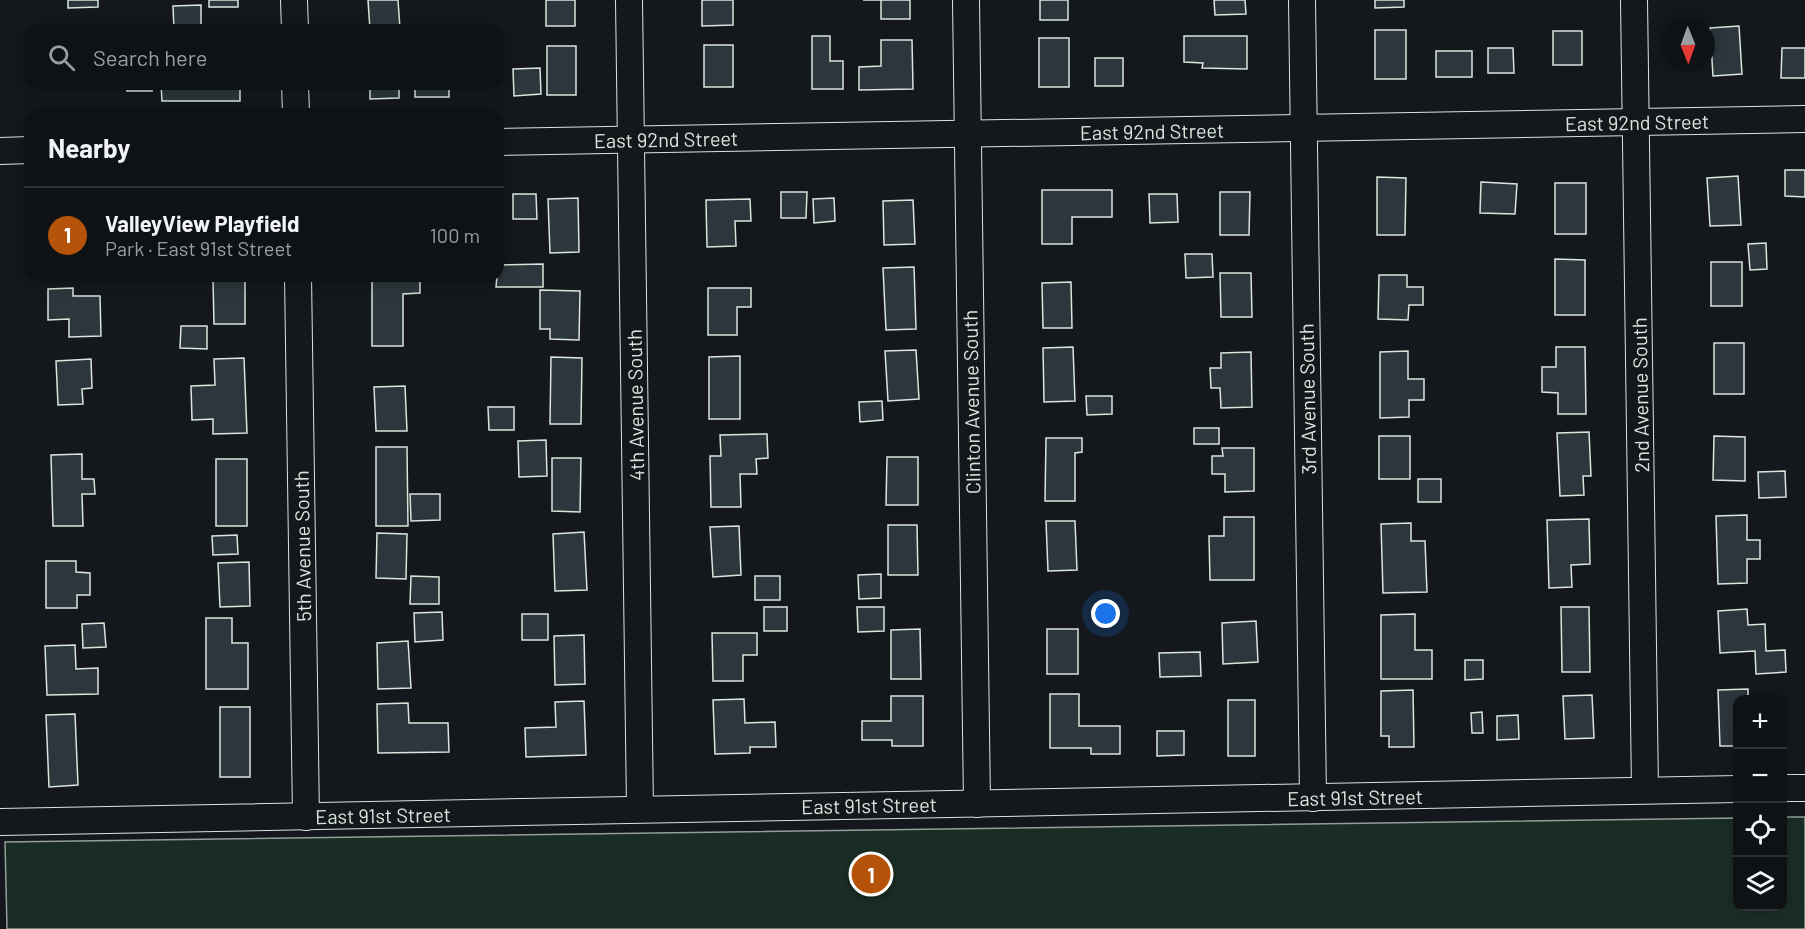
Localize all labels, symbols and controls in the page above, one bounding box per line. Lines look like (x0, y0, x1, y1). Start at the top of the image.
north arrow (1661, 18, 1715, 72)
search box (24, 24, 504, 90)
icon: search (45, 41, 78, 74)
text: Search here (93, 44, 207, 70)
street label: East 92nd Street (1565, 109, 1709, 135)
street label: East 92nd Street (1080, 118, 1224, 144)
street label: East 92nd Street (594, 126, 738, 152)
text: Nearby (48, 132, 130, 163)
text: ValleyView Playfield (105, 210, 299, 236)
text: 1 (64, 223, 71, 247)
text: 100 m (430, 223, 480, 247)
text: Park · East 91st Street (105, 236, 292, 260)
street label: Clinton Avenue South (957, 310, 985, 494)
street label: 2nd Avenue South (1627, 317, 1653, 473)
street label: 3rd Avenue South (1294, 323, 1320, 475)
street label: 4th Avenue South (622, 329, 648, 481)
street label: 5th Avenue South (289, 470, 315, 622)
your location (1091, 599, 1120, 628)
map controls (1733, 695, 1787, 911)
button: + (1733, 695, 1787, 749)
button: − (1733, 749, 1787, 803)
street label: East 91st Street (1287, 784, 1423, 810)
street label: East 91st Street (801, 792, 937, 818)
street label: East 91st Street (315, 802, 451, 828)
button: locate (1733, 803, 1787, 857)
pin: 1 (852, 852, 890, 896)
button: layers (1733, 857, 1787, 911)

